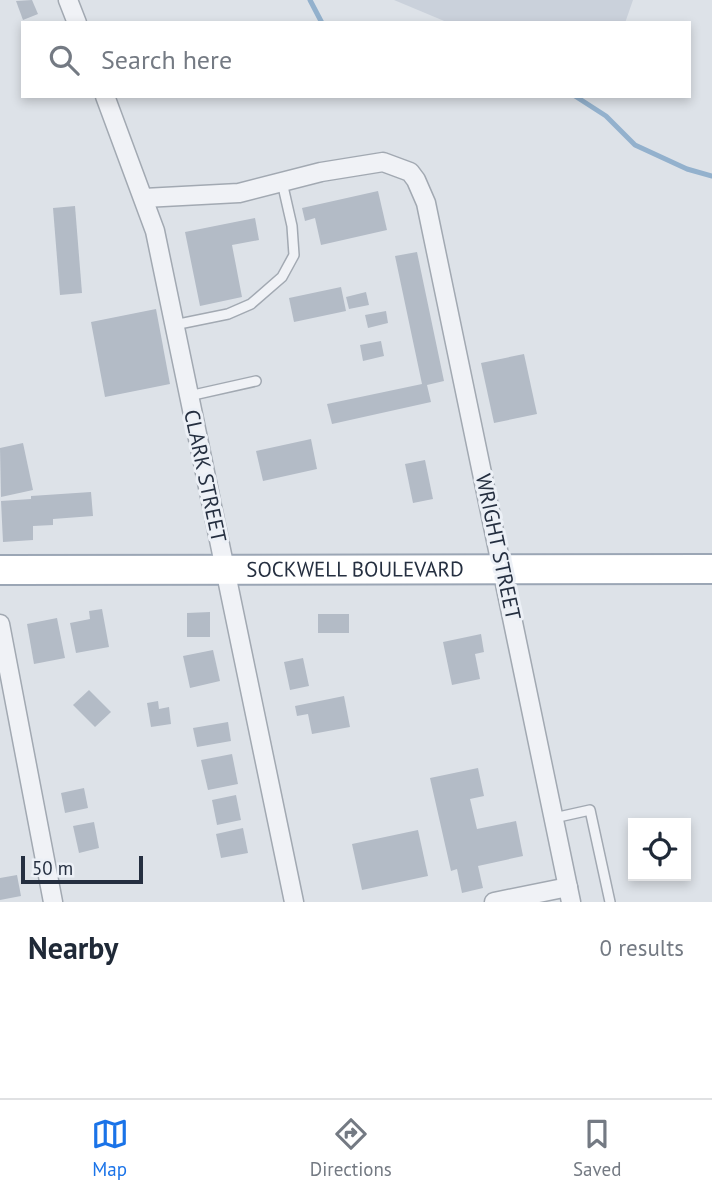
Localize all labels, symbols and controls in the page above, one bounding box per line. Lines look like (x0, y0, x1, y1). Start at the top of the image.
search box (21, 21, 691, 98)
icon: search (45, 41, 83, 79)
text: Search here (101, 43, 232, 76)
street label: CLARK STREET (178, 407, 233, 545)
street label: WRIGHT STREET (470, 471, 527, 623)
street label: SOCKWELL BOULEVARD (246, 555, 464, 583)
map controls (628, 818, 691, 881)
button: locate (628, 818, 691, 881)
scale bar (21, 853, 144, 885)
text: 50 m (32, 856, 73, 880)
text: Nearby (28, 928, 118, 967)
text: 0 results (600, 933, 684, 962)
tab: Map (91, 1115, 129, 1181)
tab: Directions (310, 1115, 392, 1181)
tab: Saved (573, 1115, 621, 1181)

